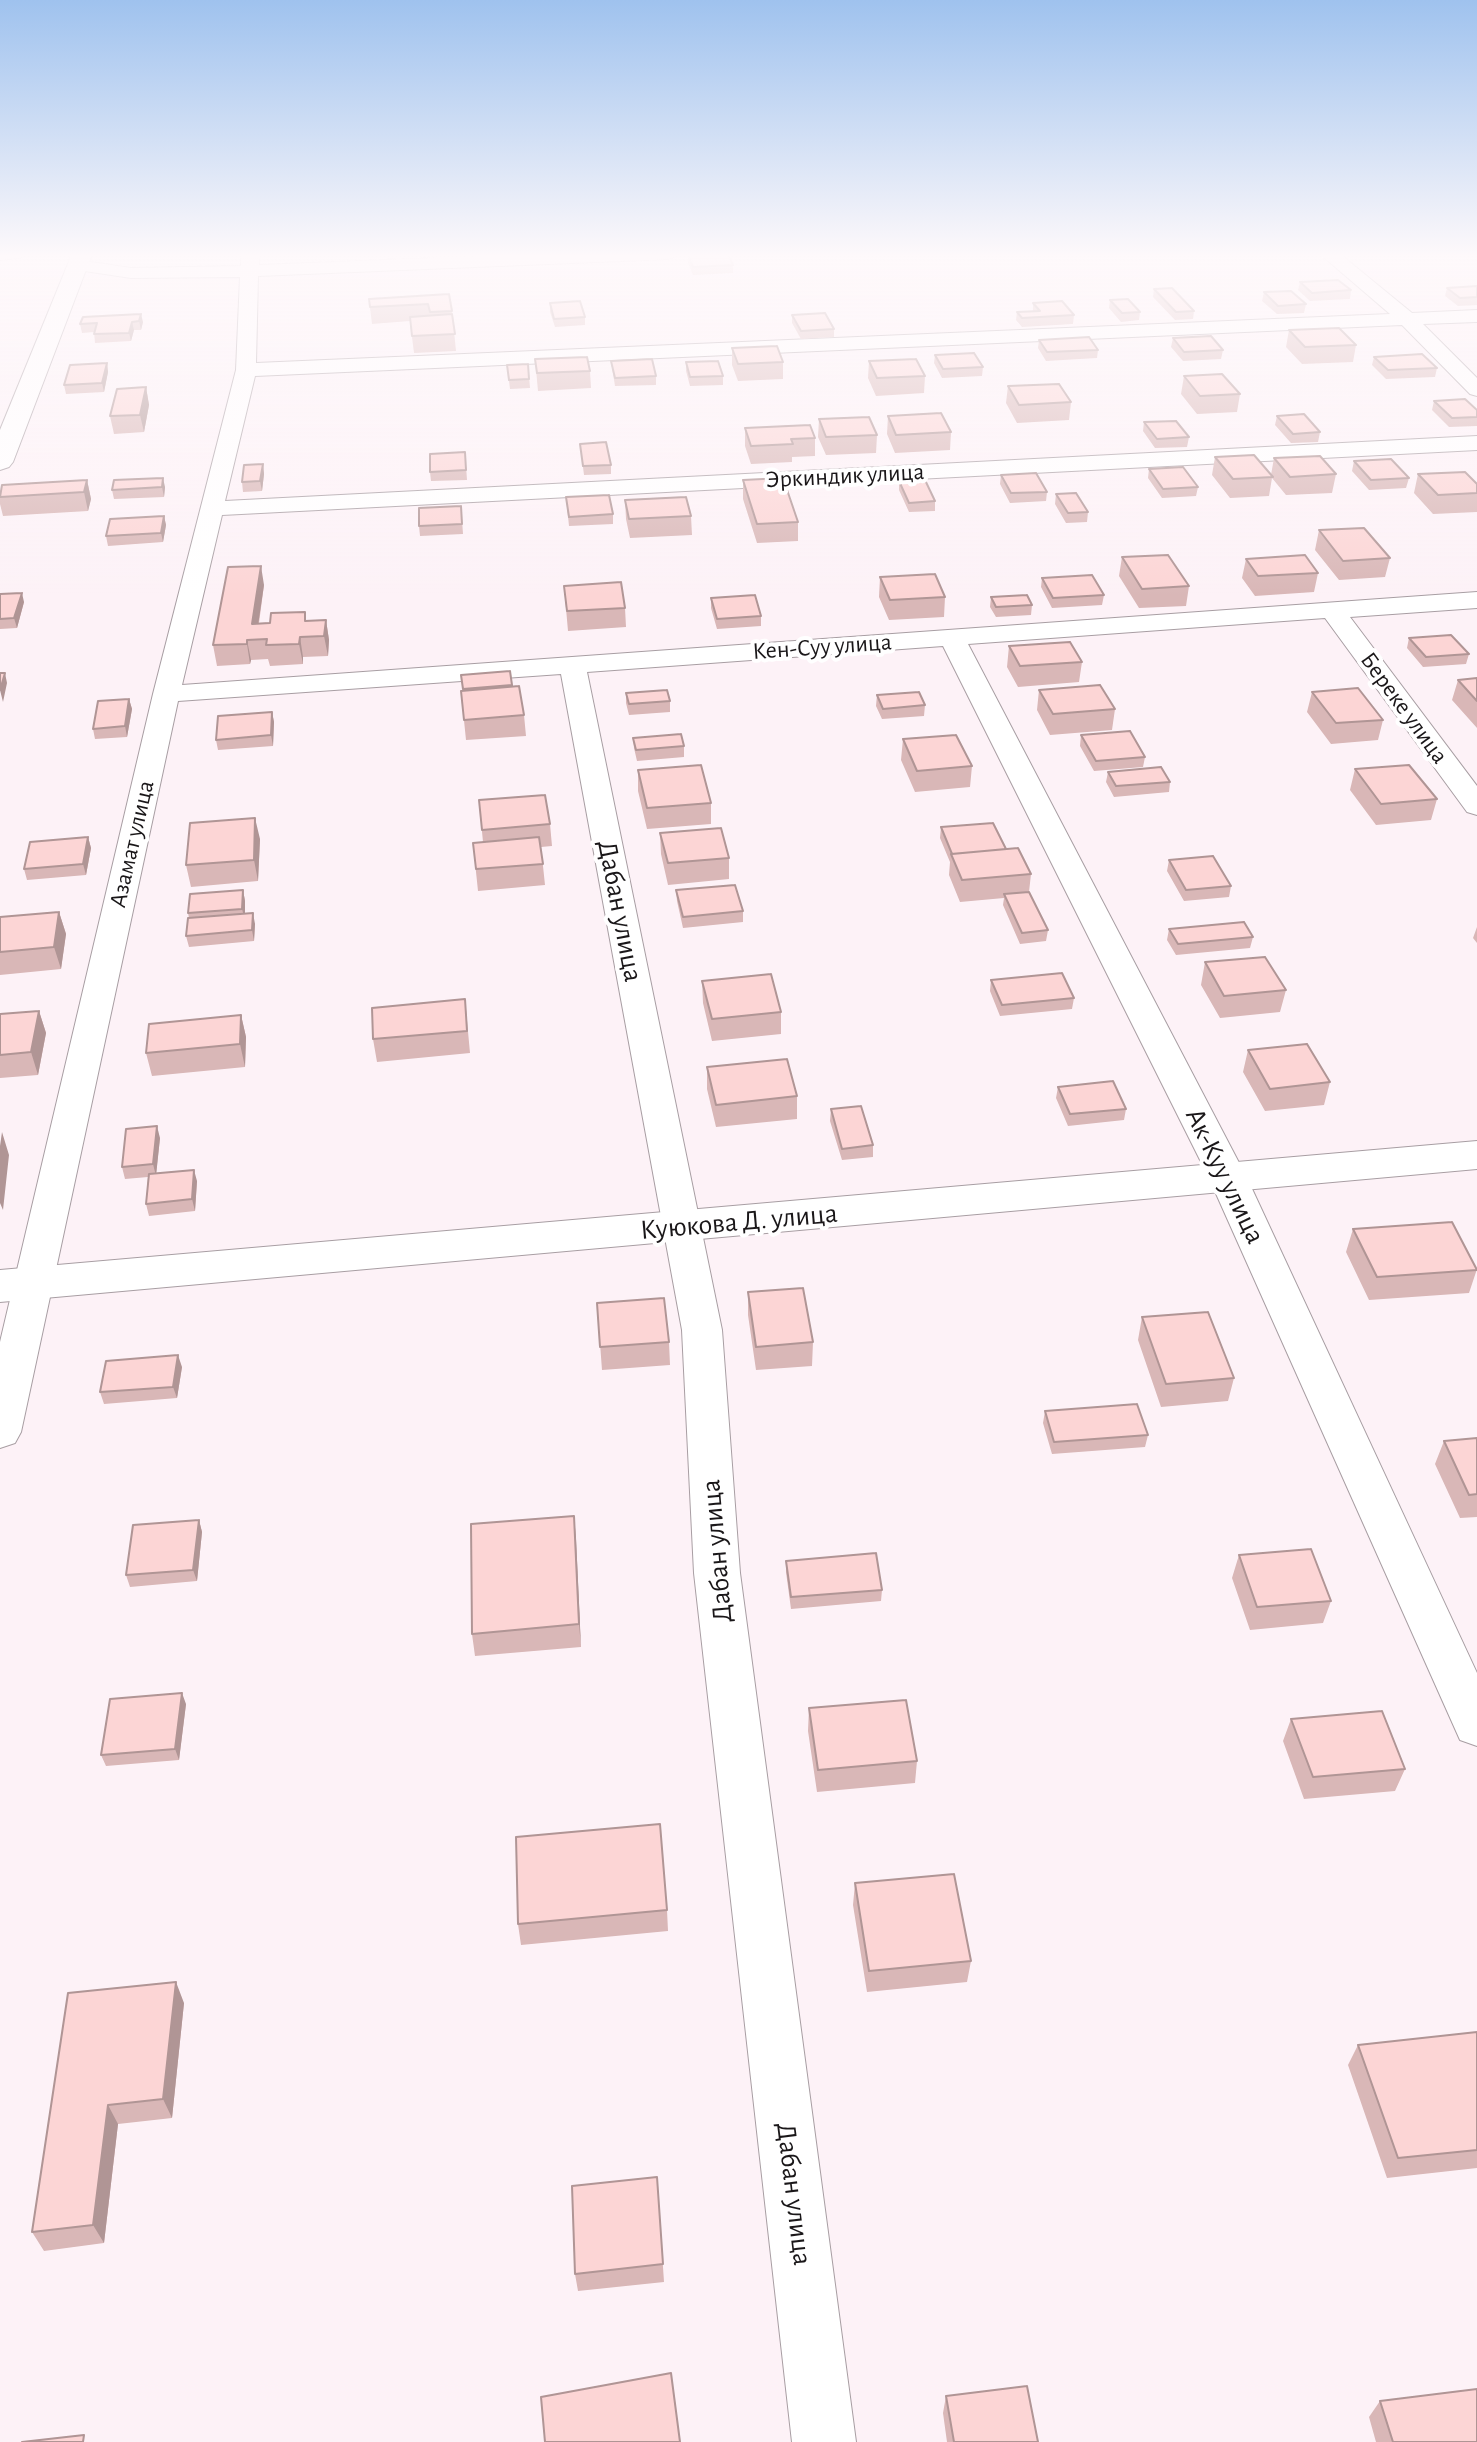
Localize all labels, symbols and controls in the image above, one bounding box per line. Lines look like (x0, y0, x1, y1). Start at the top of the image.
street label: Эркиндик улица (765, 457, 925, 495)
street label: Кен-Суу улица (751, 628, 893, 666)
street label: Береке улица (1354, 647, 1454, 769)
street label: Азамат улица (103, 778, 161, 910)
street label: Дабан улица (590, 837, 650, 985)
street label: Ак-Куу улица (1178, 1103, 1272, 1249)
street label: Куюкова Д. улица (639, 1197, 839, 1247)
street label: Дабан улица (694, 1478, 740, 1624)
street label: Дабан улица (769, 2121, 819, 2267)

